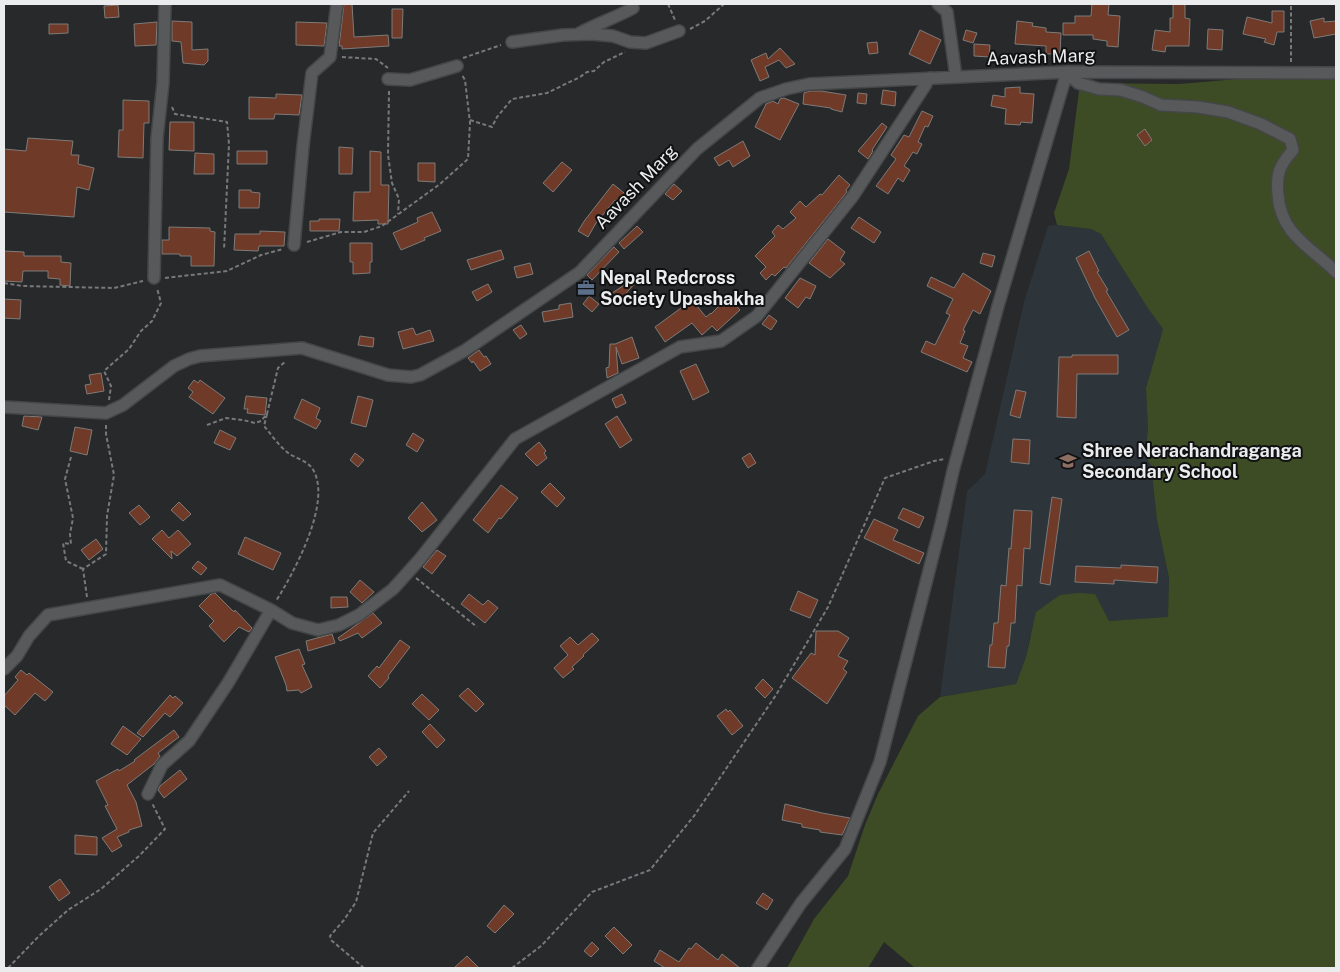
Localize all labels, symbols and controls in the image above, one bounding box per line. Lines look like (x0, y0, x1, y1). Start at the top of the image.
street label: Aavash Marg (986, 44, 1096, 69)
street label: Aavash Marg (590, 140, 681, 233)
place label: Nepal Redcross Society Upashakha (600, 267, 765, 309)
office icon: Nepal Redcross Society Upashakha (576, 278, 596, 298)
place label: Shree Nerachandraganga Secondary School (1082, 440, 1302, 482)
school or university icon: Shree Nerachandraganga Secondary School (1058, 451, 1078, 471)

